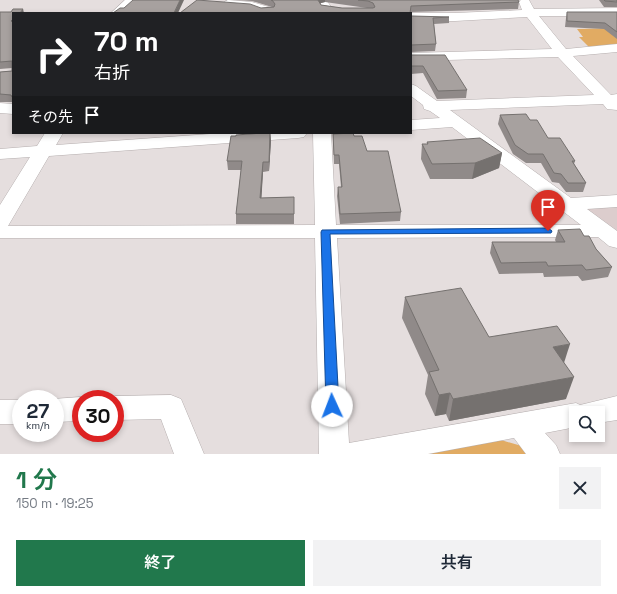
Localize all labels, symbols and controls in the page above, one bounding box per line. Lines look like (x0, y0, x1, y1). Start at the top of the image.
text: 70 m (94, 23, 159, 59)
icon: right (28, 28, 80, 80)
text: 右折 (94, 61, 130, 84)
icon: arrive (81, 104, 103, 126)
text: その先 (28, 107, 73, 126)
pin (531, 190, 565, 231)
icon: arrive (537, 196, 559, 218)
position arrow (311, 385, 353, 427)
speed limit sign: 30 (72, 390, 124, 442)
text: 27 (27, 398, 49, 424)
map controls (569, 406, 605, 442)
button: search (569, 406, 605, 442)
text: km/h (26, 419, 50, 432)
text: 1 分 (16, 464, 57, 495)
button: close (559, 467, 601, 509)
text: 150 m · 19:25 (16, 495, 94, 512)
button: 終了 (16, 540, 305, 586)
button: 共有 (313, 540, 601, 586)

